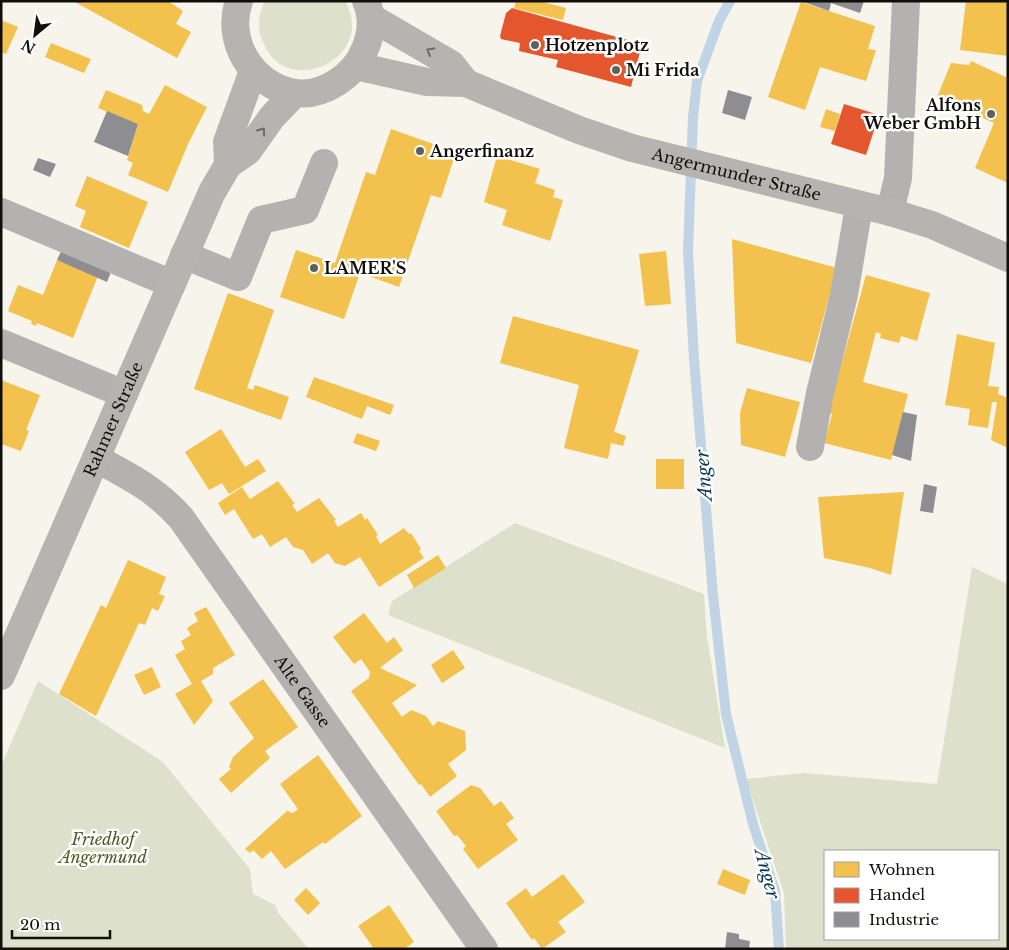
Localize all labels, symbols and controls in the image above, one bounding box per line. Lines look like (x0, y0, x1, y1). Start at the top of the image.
north arrow (10, 10, 60, 60)
text: N (19, 35, 39, 57)
place label: Hotzenplotz (545, 35, 649, 55)
marker: Hotzenplotz (529, 39, 541, 51)
one-way arrow (426, 48, 436, 57)
place label: Mi Frida (626, 60, 699, 80)
marker: Mi Frida (610, 64, 622, 76)
place label: Alfons Weber GmbH (863, 95, 981, 133)
marker: Alfons Weber GmbH (985, 108, 997, 120)
one-way arrow (256, 128, 265, 137)
place label: Angerfinanz (429, 141, 534, 161)
street label: Angermunder Straße (649, 143, 823, 205)
marker: Angerfinanz (414, 145, 426, 157)
place label: LAMER'S (324, 258, 406, 278)
marker: LAMER'S (308, 262, 320, 274)
street label: Rahmer Straße (79, 359, 147, 480)
water label: Anger (691, 448, 717, 503)
street label: Alte Gasse (270, 650, 335, 731)
park label: Friedhof Angermund (57, 829, 147, 867)
water label: Anger (749, 845, 784, 902)
legend (824, 850, 999, 940)
text: Wohnen (868, 860, 935, 879)
text: Handel (869, 885, 925, 904)
scale bar (12, 908, 110, 940)
text: Industrie (869, 910, 939, 929)
text: 20 m (20, 915, 60, 934)

